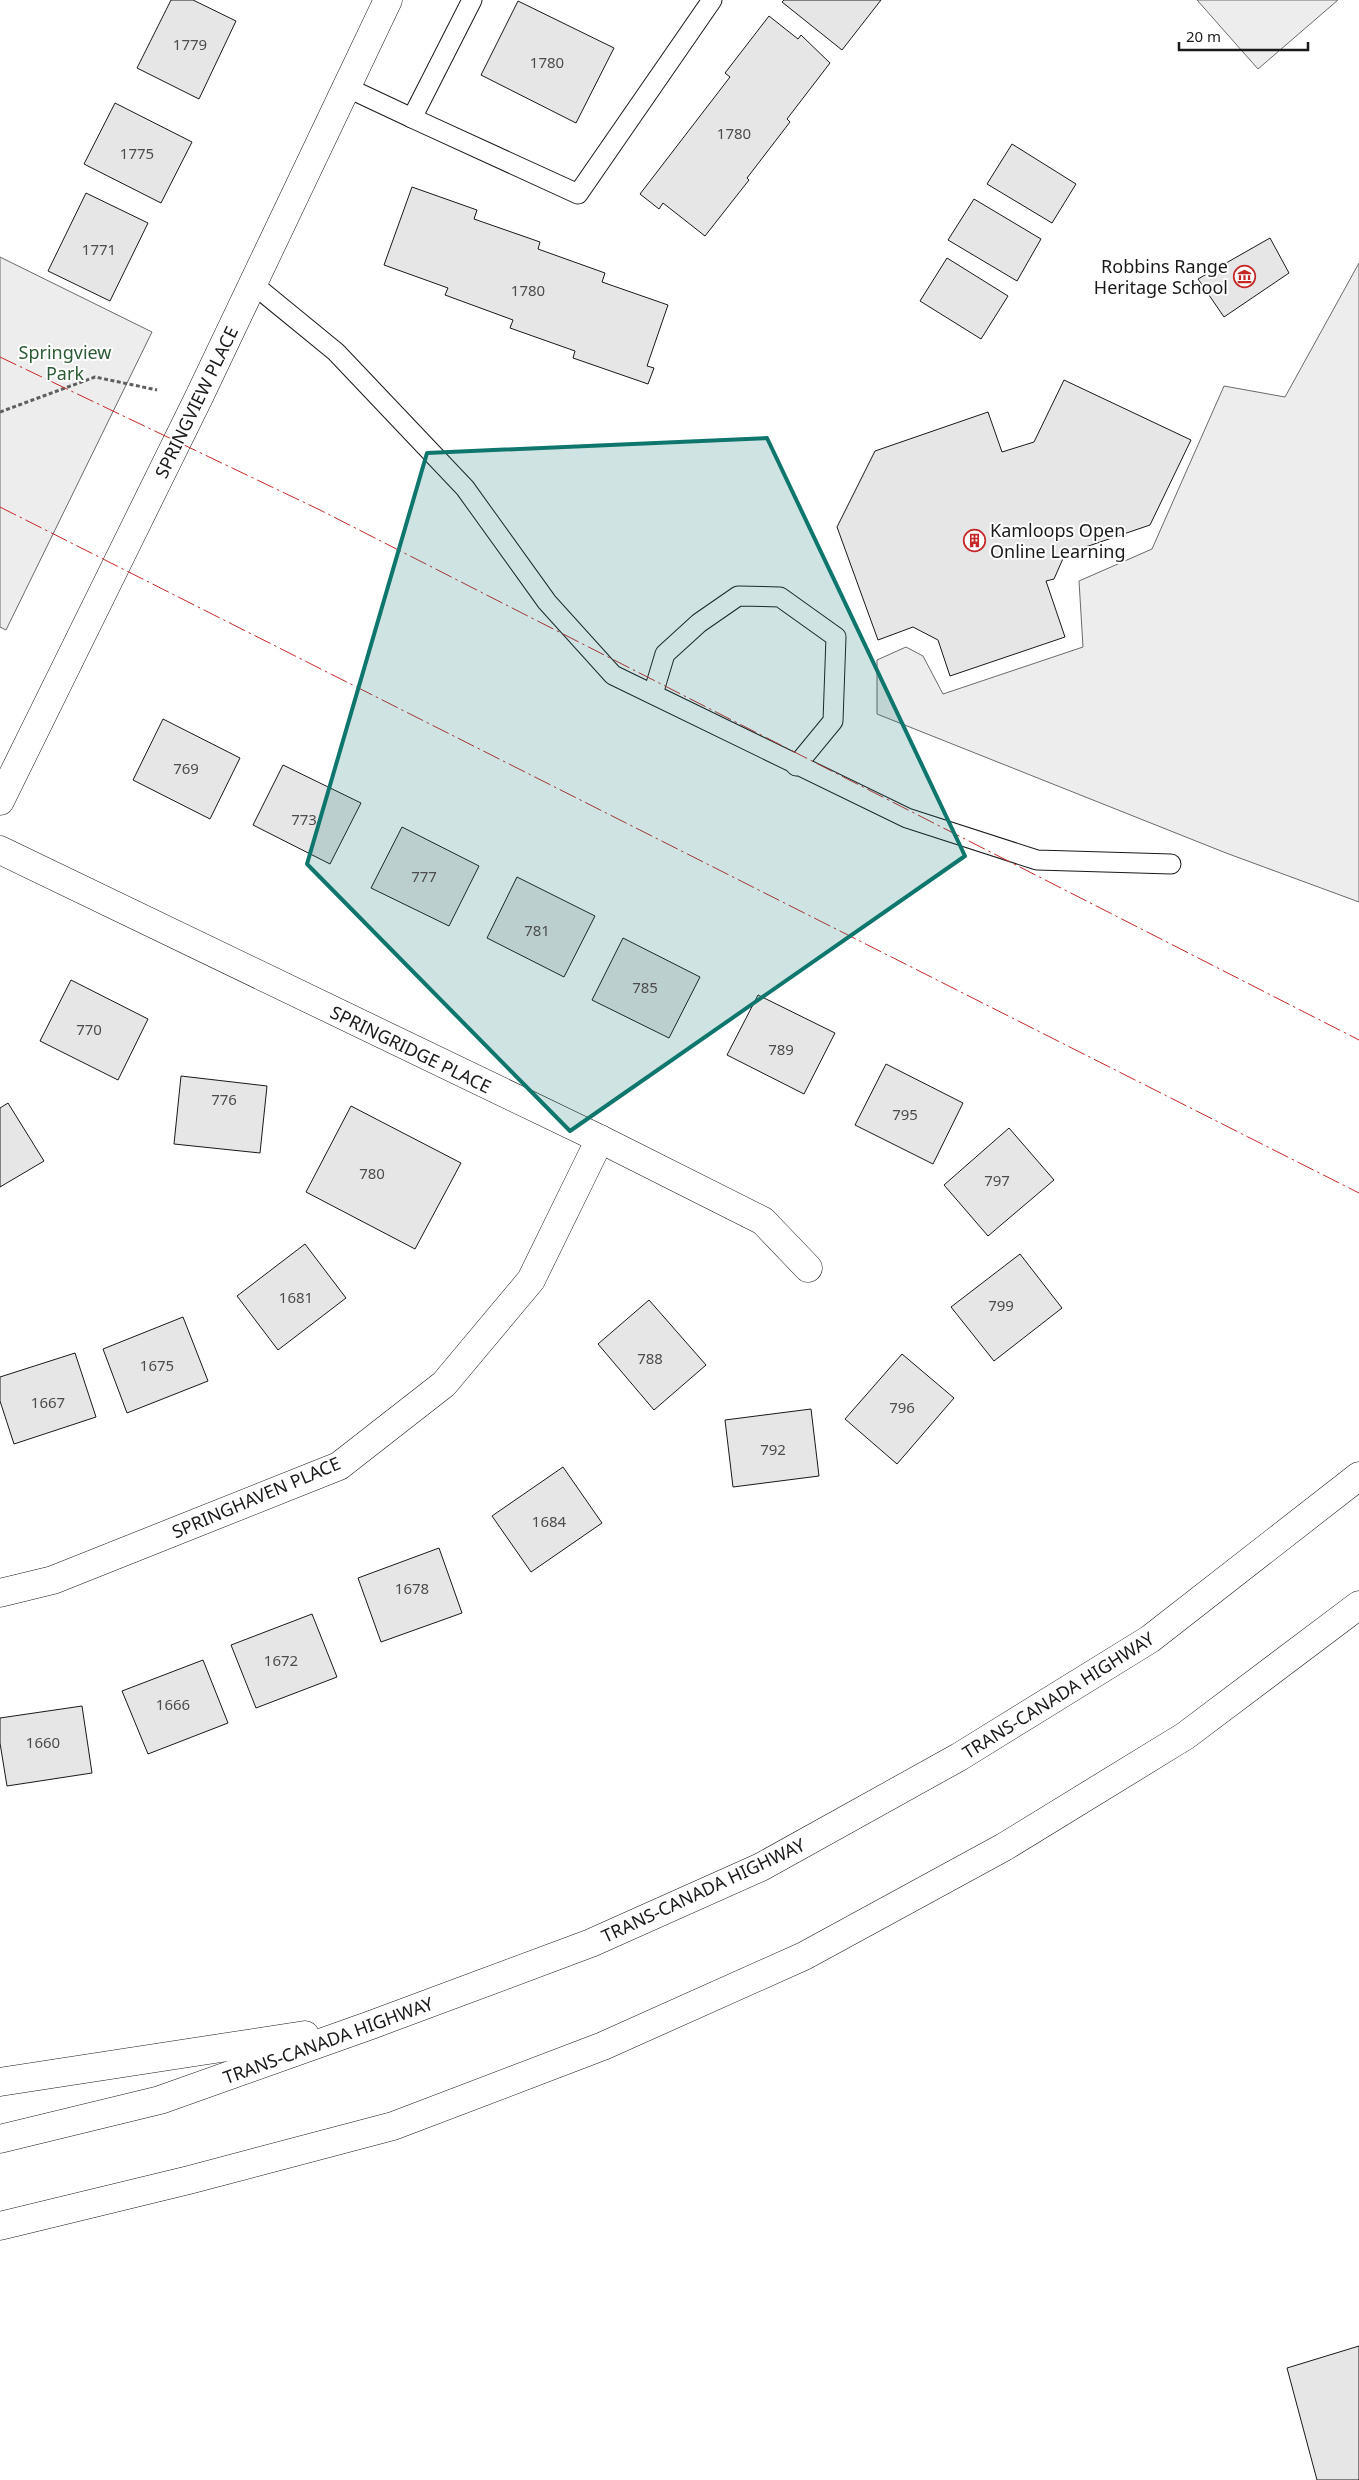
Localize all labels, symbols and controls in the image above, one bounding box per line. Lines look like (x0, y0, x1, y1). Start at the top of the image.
scale bar (1179, 20, 1308, 52)
text: 20 m (1186, 26, 1221, 46)
house number: 1779 (173, 34, 207, 54)
house number: 1780 (530, 52, 564, 72)
house number: 1780 (717, 123, 751, 143)
house number: 1775 (120, 143, 154, 163)
house number: 1771 (82, 239, 116, 259)
place label: Robbins Range Heritage School (1094, 254, 1228, 299)
museum icon: Robbins Range Heritage School (1232, 264, 1256, 288)
house number: 1780 (511, 280, 545, 300)
street label: SPRINGVIEW PLACE (149, 322, 243, 482)
park label: Springview Park (19, 340, 111, 385)
place label: Kamloops Open Online Learning (990, 518, 1126, 563)
building icon: Kamloops Open Online Learning (962, 528, 986, 552)
house number: 769 (173, 758, 199, 778)
house number: 773 (291, 809, 317, 829)
house number: 777 (411, 866, 437, 886)
house number: 781 (524, 920, 550, 940)
house number: 785 (632, 977, 658, 997)
street label: SPRINGRIDGE PLACE (327, 1000, 495, 1098)
house number: 770 (76, 1019, 102, 1039)
house number: 789 (768, 1039, 794, 1059)
house number: 776 (211, 1089, 237, 1109)
house number: 795 (892, 1104, 918, 1124)
house number: 780 (359, 1163, 385, 1183)
house number: 797 (984, 1170, 1010, 1190)
house number: 1681 (279, 1287, 313, 1307)
house number: 799 (988, 1295, 1014, 1315)
house number: 788 (637, 1348, 663, 1368)
house number: 1675 (140, 1355, 174, 1375)
house number: 1667 (31, 1392, 65, 1412)
house number: 796 (889, 1397, 915, 1417)
house number: 792 (760, 1439, 786, 1459)
street label: SPRINGHAVEN PLACE (168, 1451, 344, 1543)
house number: 1684 (532, 1511, 567, 1531)
house number: 1678 (395, 1578, 429, 1598)
street label: TRANS-CANADA HIGHWAY (958, 1626, 1159, 1764)
house number: 1672 (264, 1650, 298, 1670)
house number: 1666 (156, 1694, 190, 1714)
house number: 1660 (26, 1732, 60, 1752)
street label: TRANS-CANADA HIGHWAY (598, 1832, 809, 1948)
street label: TRANS-CANADA HIGHWAY (220, 1991, 437, 2089)

